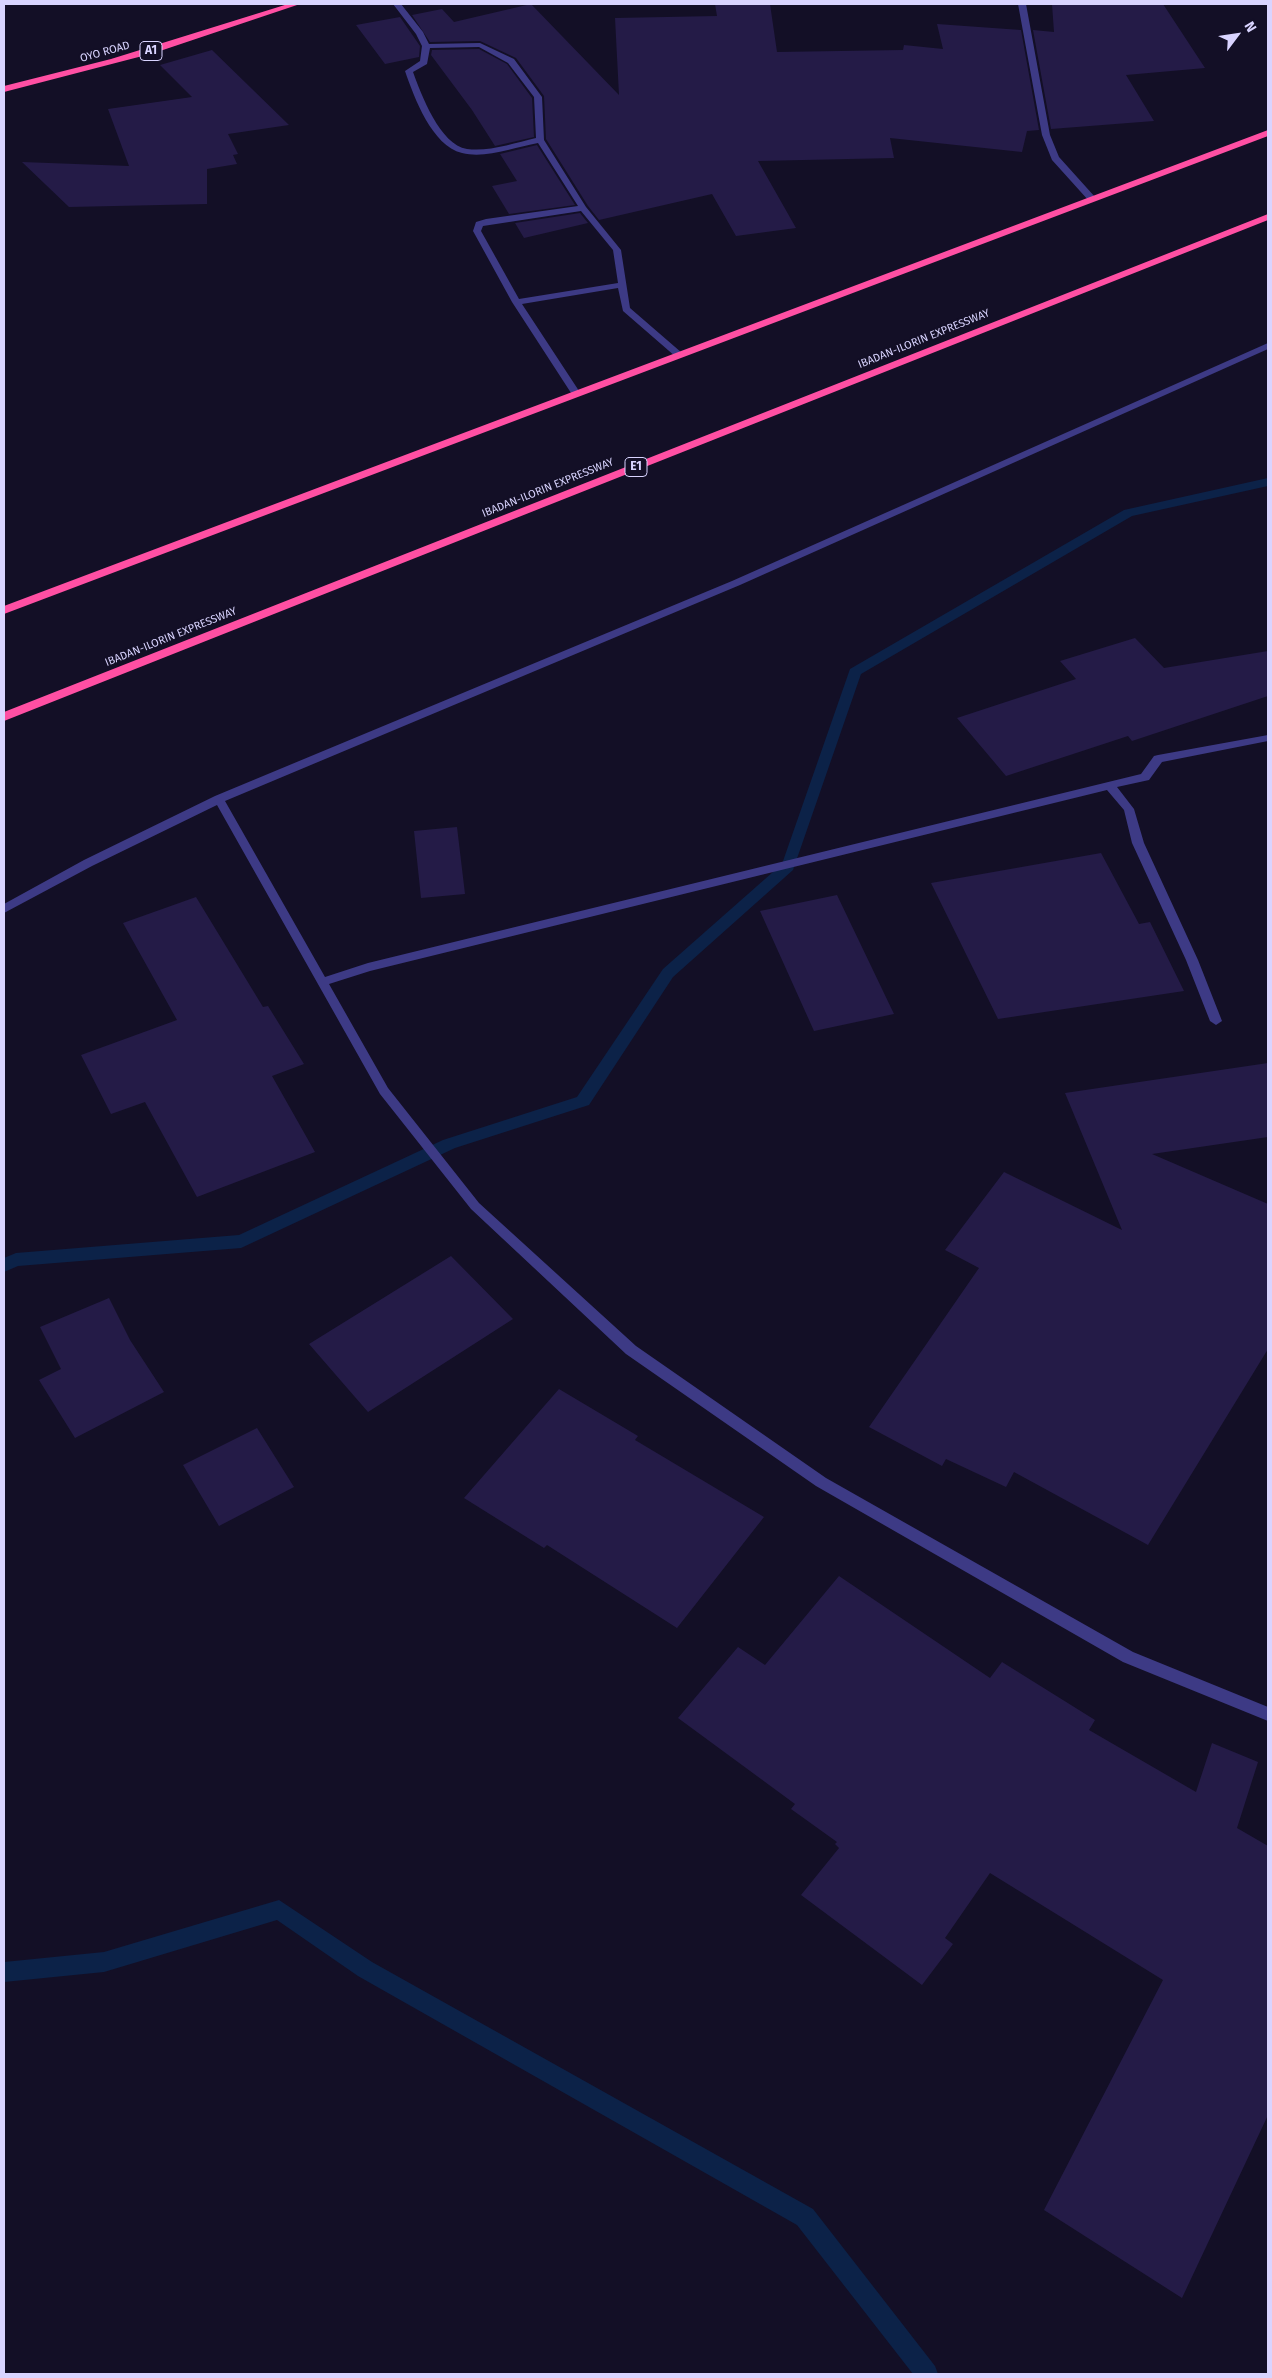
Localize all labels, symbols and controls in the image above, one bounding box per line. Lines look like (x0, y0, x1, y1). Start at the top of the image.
north arrow (1212, 10, 1262, 60)
text: N (1241, 19, 1260, 35)
street label: OYO ROAD (79, 39, 131, 65)
road number: A1 (140, 41, 162, 60)
street label: IBADAN-ILORIN EXPRESSWAY (856, 306, 992, 372)
street label: IBADAN-ILORIN EXPRESSWAY (480, 455, 616, 521)
road number: E1 (625, 458, 647, 477)
street label: IBADAN-ILORIN EXPRESSWAY (103, 604, 239, 670)

